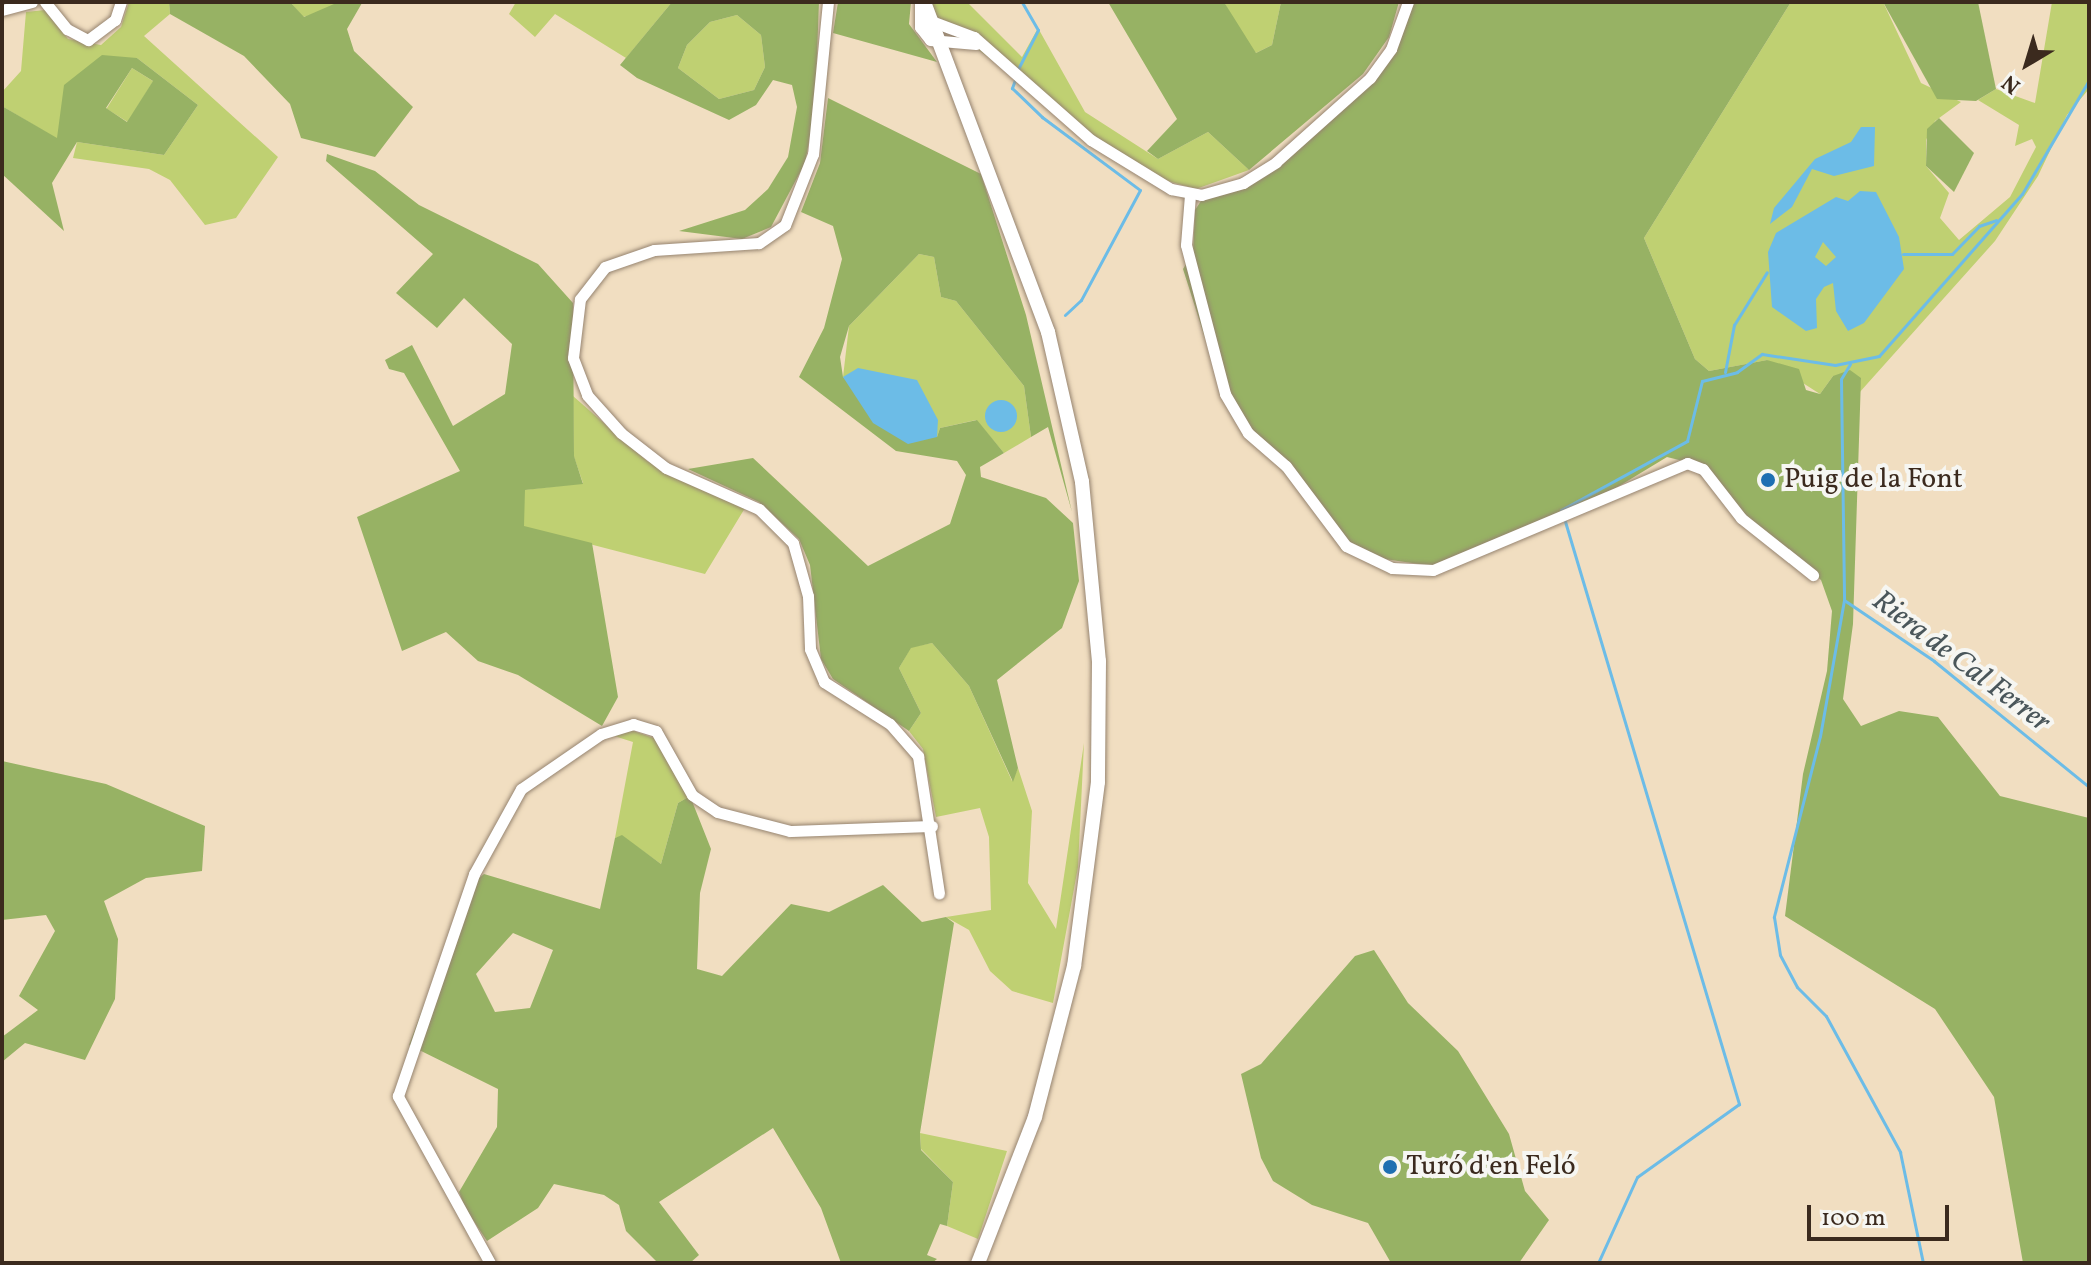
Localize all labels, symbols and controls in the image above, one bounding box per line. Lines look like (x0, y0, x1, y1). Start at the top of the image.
north arrow (1987, 24, 2067, 104)
text: N (1996, 66, 2028, 100)
place label: Puig de la Font (1784, 463, 1963, 497)
marker: Puig de la Font (1759, 471, 1777, 489)
water label: Riera de Cal Ferrer (1865, 583, 2057, 741)
place label: Turó d'en Feló (1406, 1150, 1576, 1184)
marker: Turó d'en Feló (1381, 1158, 1399, 1176)
scale bar (1811, 1189, 1953, 1239)
text: 100 m (1821, 1202, 1886, 1236)

